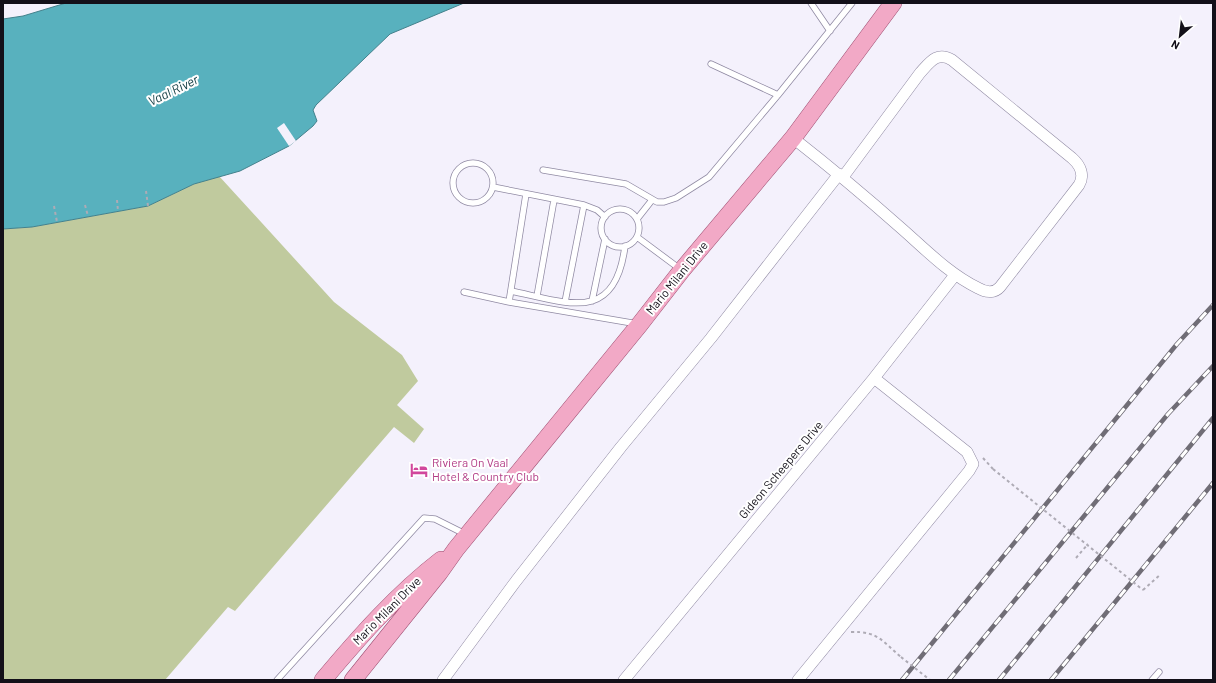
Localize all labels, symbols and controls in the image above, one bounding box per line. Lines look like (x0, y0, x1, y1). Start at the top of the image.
north arrow (1160, 16, 1200, 56)
text: N (1169, 38, 1181, 53)
water label: Vaal River (145, 71, 201, 109)
street label: Mario Milani Drive (642, 238, 710, 317)
street label: Gideon Scheepers Drive (735, 418, 825, 521)
place label: Riviera On Vaal Hotel & Country Club (432, 455, 539, 483)
hotel icon: Riviera On Vaal Hotel & Country Club (409, 460, 429, 480)
street label: Mario Milani Drive (349, 573, 423, 647)

